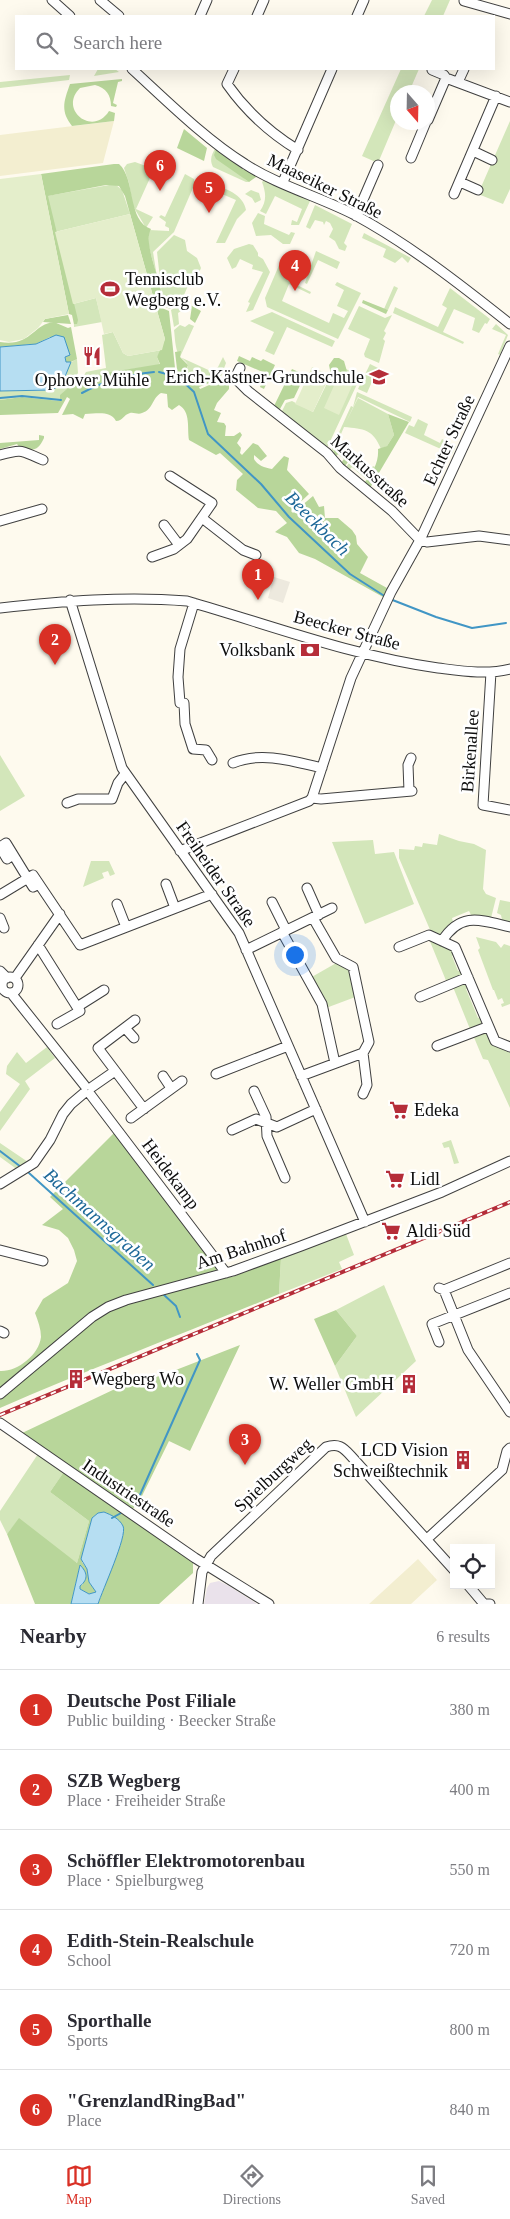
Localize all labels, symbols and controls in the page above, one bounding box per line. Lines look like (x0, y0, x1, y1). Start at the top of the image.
search box (15, 15, 495, 70)
icon: search (33, 29, 61, 57)
text: Search here (73, 32, 162, 53)
north arrow (390, 85, 435, 130)
pin: 6 (144, 150, 176, 191)
street label: Maaseiker Straße (264, 150, 386, 222)
pin: 5 (193, 172, 225, 213)
pin: 4 (279, 250, 311, 291)
place label: Tennisclub Wegberg e.V. (125, 269, 221, 310)
sports icon: Tennisclub Wegberg e.V. (99, 278, 121, 300)
restaurant icon: Ophover Mühle (81, 345, 103, 367)
school or university icon: Erich-Kästner-Grundschule (368, 366, 390, 388)
place label: Erich-Kästner-Grundschule (165, 367, 364, 387)
place label: Ophover Mühle (35, 370, 149, 390)
street label: Echter Straße (419, 392, 479, 488)
street label: Markusstraße (327, 431, 413, 511)
water label: Beeckbach (281, 487, 354, 560)
pin: 1 (242, 559, 274, 600)
street label: Beecker Straße (292, 606, 402, 654)
pin: 2 (39, 624, 71, 665)
bank icon: Volksbank (299, 639, 321, 661)
place label: Volksbank (219, 640, 295, 660)
street label: Birkenallee (457, 709, 483, 793)
street label: Freiheider Straße (172, 817, 260, 931)
your location (282, 942, 308, 968)
supermarket icon: Edeka (388, 1099, 410, 1121)
place label: Edeka (414, 1100, 459, 1120)
street label: Heidekamp (138, 1135, 204, 1213)
water label: Bachmannsgraben (40, 1164, 160, 1275)
supermarket icon: Lidl (384, 1168, 406, 1190)
place label: Lidl (410, 1169, 440, 1189)
supermarket icon: Aldi Süd (380, 1220, 402, 1242)
place label: Aldi Süd (406, 1221, 471, 1241)
street label: Am Bahnhof (193, 1225, 289, 1273)
building icon: Wegberg Wo (65, 1368, 87, 1390)
place label: Wegberg Wo (91, 1369, 184, 1389)
building icon: W. Weller GmbH (398, 1373, 420, 1395)
place label: W. Weller GmbH (269, 1374, 394, 1394)
pin: 3 (229, 1424, 261, 1465)
street label: Spielburgweg (230, 1434, 316, 1516)
place label: LCD Vision Schweißtechnik (333, 1440, 448, 1481)
building icon: LCD Vision Schweißtechnik (452, 1449, 474, 1471)
street label: Industriestraße (79, 1455, 179, 1531)
map controls (450, 1544, 495, 1589)
button: locate (450, 1544, 495, 1589)
text: Nearby (20, 1624, 87, 1648)
text: 6 results (436, 1628, 490, 1645)
text: Deutsche Post Filiale (67, 1690, 236, 1711)
text: 1 (32, 1701, 40, 1718)
text: 380 m (450, 1701, 490, 1718)
text: Public building · Beecker Straße (67, 1712, 276, 1729)
text: SZB Wegberg (67, 1770, 180, 1791)
text: 2 (32, 1781, 40, 1798)
text: 400 m (450, 1781, 490, 1798)
text: Place · Freiheider Straße (67, 1792, 226, 1809)
text: Schöffler Elektromotorenbau (67, 1850, 305, 1871)
text: 3 (32, 1861, 40, 1878)
text: 550 m (450, 1861, 490, 1878)
text: Place · Spielburgweg (67, 1872, 204, 1889)
text: Edith-Stein-Realschule (67, 1930, 254, 1951)
text: 4 (32, 1941, 40, 1958)
text: 720 m (450, 1941, 490, 1958)
text: School (67, 1952, 111, 1969)
text: Sporthalle (67, 2010, 151, 2031)
text: 5 (32, 2021, 40, 2038)
text: 800 m (450, 2021, 490, 2038)
text: Sports (67, 2032, 108, 2049)
text: "GrenzlandRingBad" (67, 2090, 246, 2111)
text: 6 (32, 2101, 40, 2118)
text: 840 m (450, 2101, 490, 2118)
text: Place (67, 2112, 102, 2129)
tab: Map (65, 2162, 93, 2208)
tab: Directions (223, 2162, 281, 2208)
tab: Saved (411, 2162, 445, 2208)

